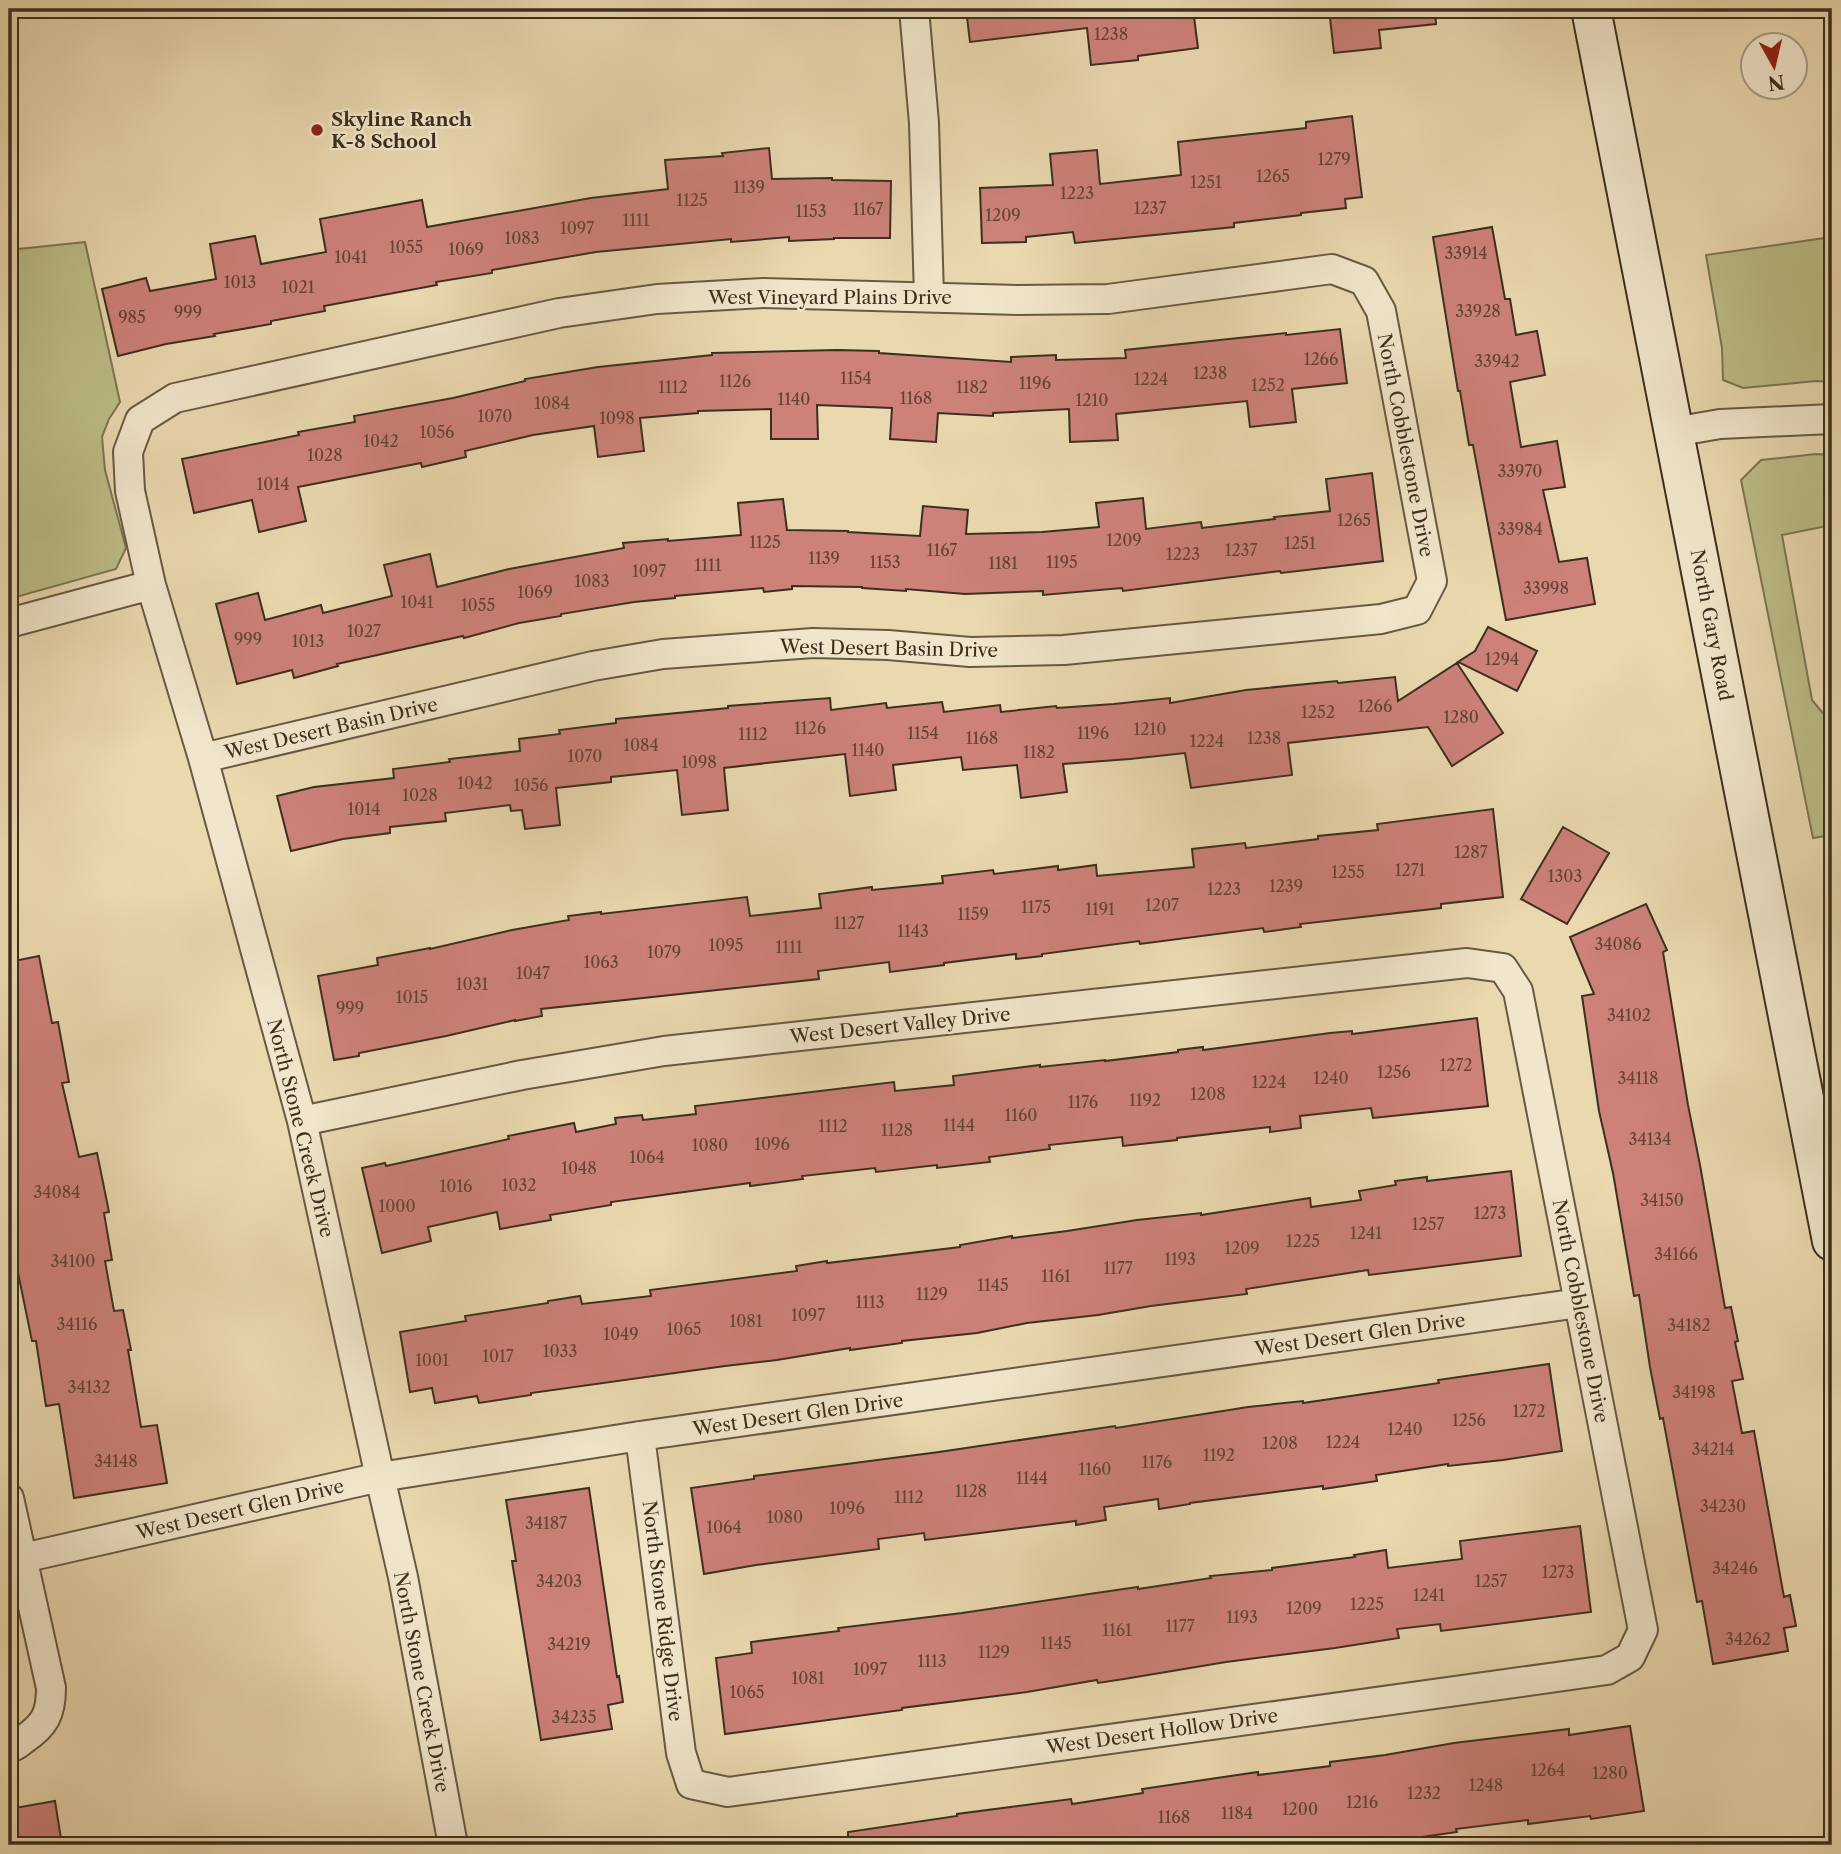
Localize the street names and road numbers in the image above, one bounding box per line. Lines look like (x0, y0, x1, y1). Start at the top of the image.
street label: West Vineyard Plains Drive (707, 286, 952, 309)
street label: North Cobblestone Drive (1373, 331, 1439, 559)
street label: North Gary Road (1686, 547, 1738, 703)
street label: West Desert Basin Drive (779, 635, 998, 662)
street label: West Desert Basin Drive (221, 693, 440, 764)
street label: West Desert Valley Drive (788, 1002, 1012, 1049)
street label: North Stone Creek Drive (262, 1016, 339, 1240)
street label: North Cobblestone Drive (1548, 1197, 1614, 1425)
street label: West Desert Glen Drive (1252, 1308, 1467, 1361)
street label: West Desert Glen Drive (690, 1388, 905, 1441)
street label: West Desert Glen Drive (133, 1474, 346, 1545)
street label: North Stone Ridge Drive (638, 1499, 687, 1723)
street label: North Stone Creek Drive (389, 1570, 454, 1795)
street label: West Desert Hollow Drive (1044, 1704, 1280, 1759)

